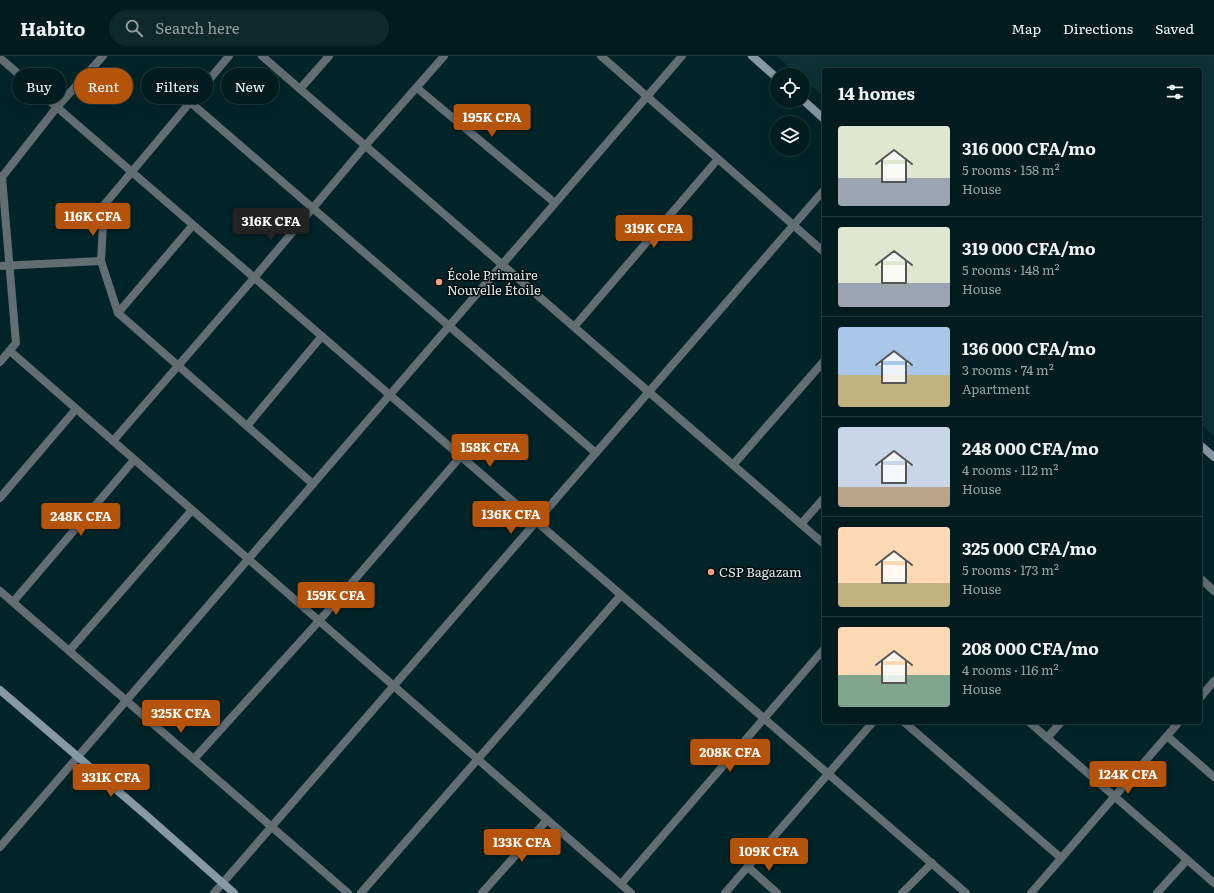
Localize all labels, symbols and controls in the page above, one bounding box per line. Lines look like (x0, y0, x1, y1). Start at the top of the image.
search box (109, 10, 389, 46)
text: Habito (20, 14, 85, 42)
text: Search here (155, 16, 239, 39)
icon: search (123, 17, 145, 39)
text: Map (1011, 18, 1041, 38)
text: Directions (1063, 18, 1133, 38)
text: Saved (1155, 18, 1194, 38)
chip: Buy (12, 68, 66, 104)
chip: Rent (74, 68, 133, 104)
chip: Filters (141, 68, 213, 104)
chip: New (221, 68, 279, 104)
map controls (770, 68, 810, 156)
button: locate (770, 68, 810, 108)
text: 14 homes (838, 80, 915, 105)
icon: filters (1164, 81, 1186, 103)
pin: 195K CFA (451, 104, 533, 138)
text: 195K CFA (463, 107, 521, 126)
button: layers (770, 116, 810, 156)
text: 316 000 CFA/mo (962, 135, 1096, 160)
icon: home (870, 142, 918, 190)
text: 5 rooms · 158 m² (962, 160, 1060, 179)
text: House (962, 179, 1001, 198)
pin: 116K CFA (52, 203, 134, 237)
text: 116K CFA (64, 206, 122, 225)
pin: 316K CFA (230, 208, 312, 242)
text: 316K CFA (241, 211, 301, 230)
pin: 319K CFA (613, 215, 695, 249)
text: 319K CFA (624, 218, 684, 237)
text: 319 000 CFA/mo (962, 235, 1096, 260)
icon: home (870, 243, 918, 291)
text: 5 rooms · 148 m² (962, 260, 1060, 279)
place label: École Primaire Nouvelle Étoile (447, 265, 541, 299)
marker: École Primaire Nouvelle Étoile (434, 277, 444, 287)
text: House (962, 279, 1001, 298)
text: 136 000 CFA/mo (962, 335, 1096, 360)
icon: home (870, 343, 918, 391)
text: 3 rooms · 74 m² (962, 360, 1054, 379)
text: Apartment (962, 379, 1030, 398)
pin: 158K CFA (449, 434, 531, 468)
text: 248 000 CFA/mo (962, 435, 1099, 460)
text: 158K CFA (460, 437, 520, 456)
icon: home (870, 443, 918, 491)
text: 4 rooms · 112 m² (962, 460, 1058, 479)
text: House (962, 479, 1001, 498)
pin: 136K CFA (470, 501, 552, 535)
pin: 248K CFA (40, 503, 122, 537)
text: 136K CFA (481, 504, 541, 523)
text: 248K CFA (50, 506, 112, 525)
text: 325 000 CFA/mo (962, 535, 1097, 560)
icon: home (870, 543, 918, 591)
text: 5 rooms · 173 m² (962, 560, 1059, 579)
place label: CSP Bagazam (719, 562, 802, 581)
marker: CSP Bagazam (706, 567, 716, 577)
text: House (962, 579, 1001, 598)
pin: 159K CFA (295, 582, 377, 616)
text: 159K CFA (307, 585, 365, 604)
text: 208 000 CFA/mo (962, 635, 1099, 660)
icon: home (870, 643, 918, 691)
text: 4 rooms · 116 m² (962, 660, 1059, 679)
text: House (962, 679, 1001, 698)
pin: 325K CFA (140, 700, 222, 734)
text: 325K CFA (151, 703, 211, 722)
pin: 208K CFA (689, 739, 771, 773)
text: 208K CFA (699, 742, 761, 761)
pin: 124K CFA (1087, 761, 1169, 795)
pin: 331K CFA (70, 764, 152, 798)
text: 124K CFA (1098, 764, 1158, 783)
text: 331K CFA (82, 767, 140, 786)
pin: 133K CFA (481, 829, 563, 863)
text: 133K CFA (493, 832, 551, 851)
pin: 109K CFA (728, 838, 810, 872)
text: 109K CFA (739, 841, 799, 860)

